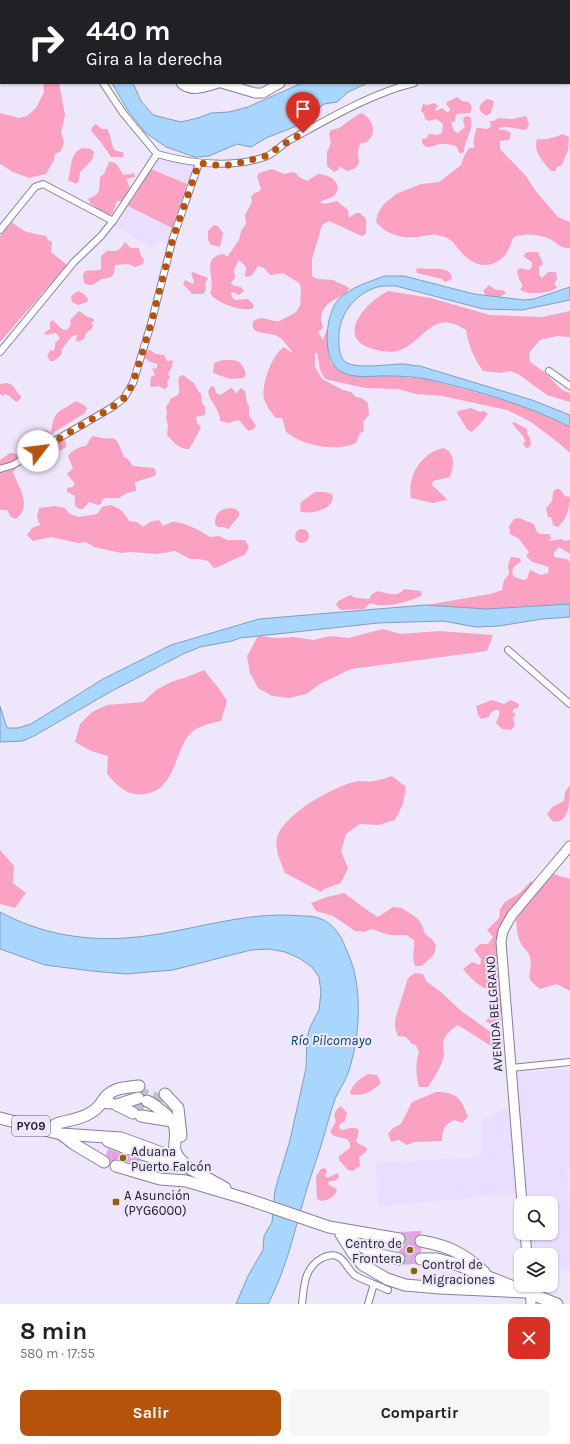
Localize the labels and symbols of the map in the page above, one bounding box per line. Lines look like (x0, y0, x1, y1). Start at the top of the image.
pin (286, 92, 320, 133)
position arrow (17, 430, 59, 472)
street label: AVENIDA BELGRANO (482, 956, 506, 1072)
water label: Río Pilcomayo (291, 1032, 372, 1049)
road number: PY09 (12, 1116, 50, 1136)
place label: Aduana Puerto Falcón (131, 1144, 211, 1174)
marker: Aduana Puerto Falcón (118, 1153, 128, 1163)
place label: A Asunción (PYG6000) (124, 1188, 190, 1218)
marker: A Asunción (PYG6000) (111, 1197, 121, 1207)
place label: Centro de Frontera (345, 1236, 402, 1266)
marker: Centro de Frontera (405, 1245, 415, 1255)
place label: Control de Migraciones (422, 1257, 495, 1287)
marker: Control de Migraciones (409, 1266, 419, 1276)

